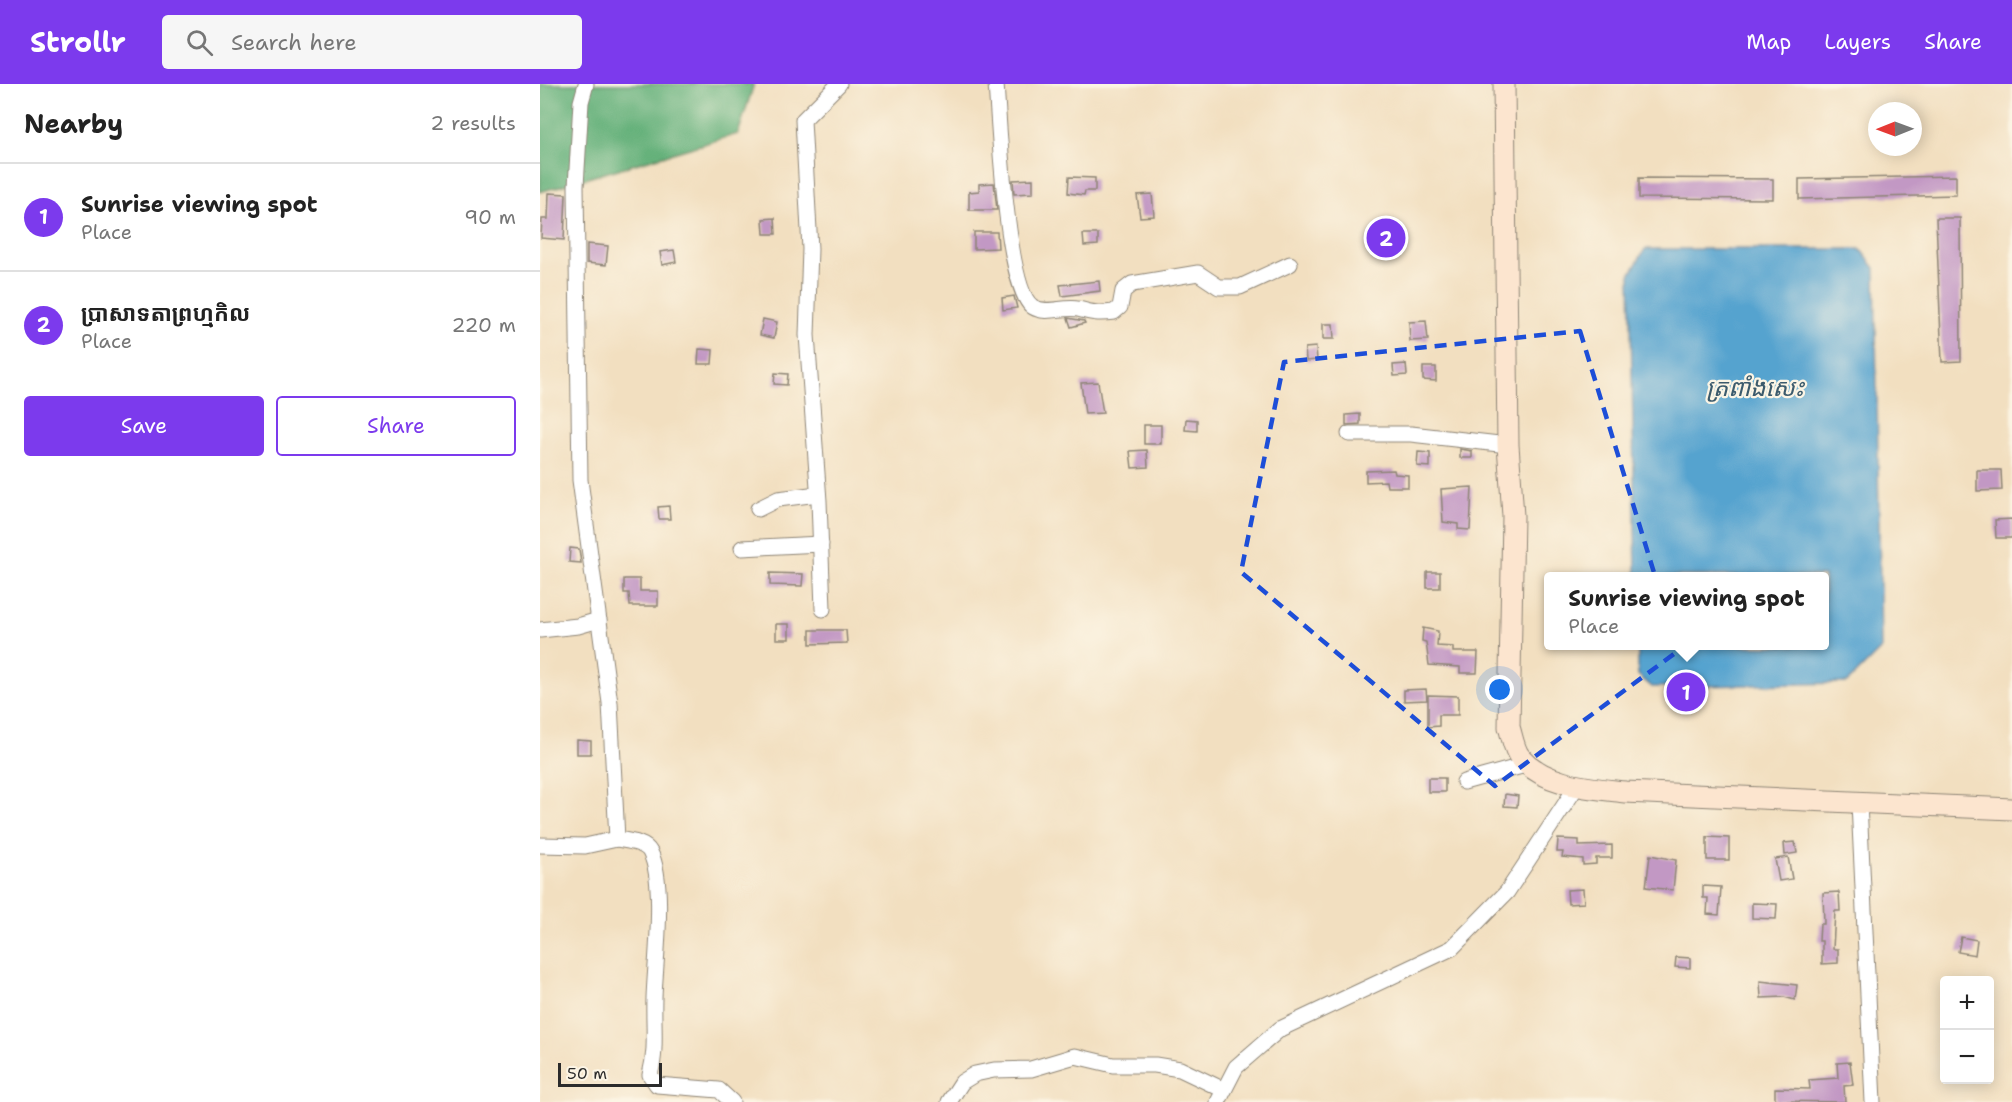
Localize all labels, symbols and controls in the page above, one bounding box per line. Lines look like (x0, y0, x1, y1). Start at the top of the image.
search box (162, 15, 582, 69)
text: Strollr (30, 23, 126, 61)
icon: search (183, 26, 216, 59)
text: Search here (231, 28, 357, 57)
text: Map (1746, 28, 1791, 56)
text: Layers (1824, 28, 1891, 56)
text: Share (1924, 28, 1982, 56)
north arrow (1868, 102, 1922, 156)
text: Nearby (24, 106, 123, 141)
text: 2 results (430, 110, 516, 136)
text: Sunrise viewing spot (81, 190, 317, 219)
text: 1 (39, 204, 48, 230)
text: 90 m (464, 204, 516, 230)
pin: 2 (1366, 216, 1406, 260)
text: Place (81, 219, 132, 245)
text: ប្រាសាទតាព្រហ្មកិល (81, 299, 250, 328)
text: 2 (37, 312, 51, 338)
text: 220 m (452, 312, 516, 338)
text: Place (81, 328, 132, 354)
water label: ត្រពាំងសេះ (1706, 372, 1806, 404)
button: Save (24, 396, 264, 456)
button: Share (276, 396, 516, 456)
popup (1544, 572, 1829, 650)
text: Sunrise viewing spot (1568, 584, 1805, 613)
text: Place (1568, 613, 1619, 639)
pin: 1 (1666, 670, 1706, 714)
your location (1485, 675, 1514, 704)
map controls (1940, 976, 1994, 1084)
button: + (1940, 976, 1994, 1030)
button: − (1940, 1030, 1994, 1084)
scale bar (558, 1060, 662, 1088)
text: 50 m (567, 1063, 607, 1084)

